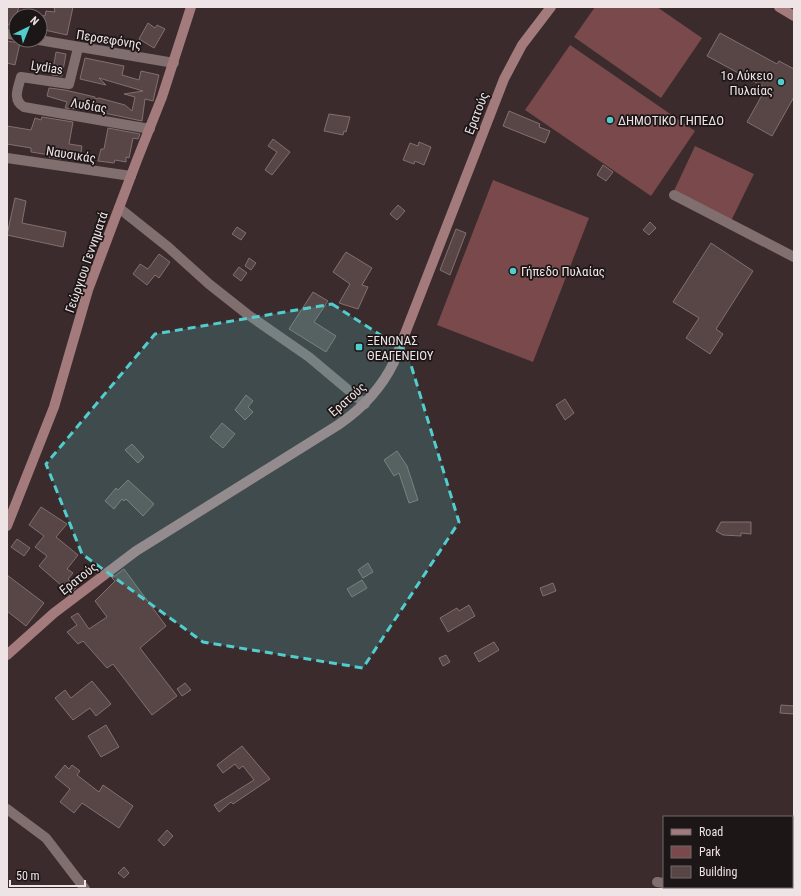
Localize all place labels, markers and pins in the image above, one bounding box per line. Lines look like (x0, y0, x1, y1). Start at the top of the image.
place label: 1ο Λύκειο Πυλαίας (721, 68, 773, 98)
marker: 1ο Λύκειο Πυλαίας (776, 77, 786, 87)
place label: ΔΗΜΟΤΙΚΟ ΓΗΠΕΔΟ (618, 113, 724, 128)
marker: ΔΗΜΟΤΙΚΟ ΓΗΠΕΔΟ (605, 115, 615, 125)
place label: Γήπεδο Πυλαίας (521, 264, 605, 279)
marker: Γήπεδο Πυλαίας (508, 266, 518, 276)
place label: ΞΕΝΩΝΑΣ ΘΕΑΓΕΝΕΙΟΥ (367, 333, 434, 363)
marker: ΞΕΝΩΝΑΣ ΘΕΑΓΕΝΕΙΟΥ (354, 342, 364, 352)

